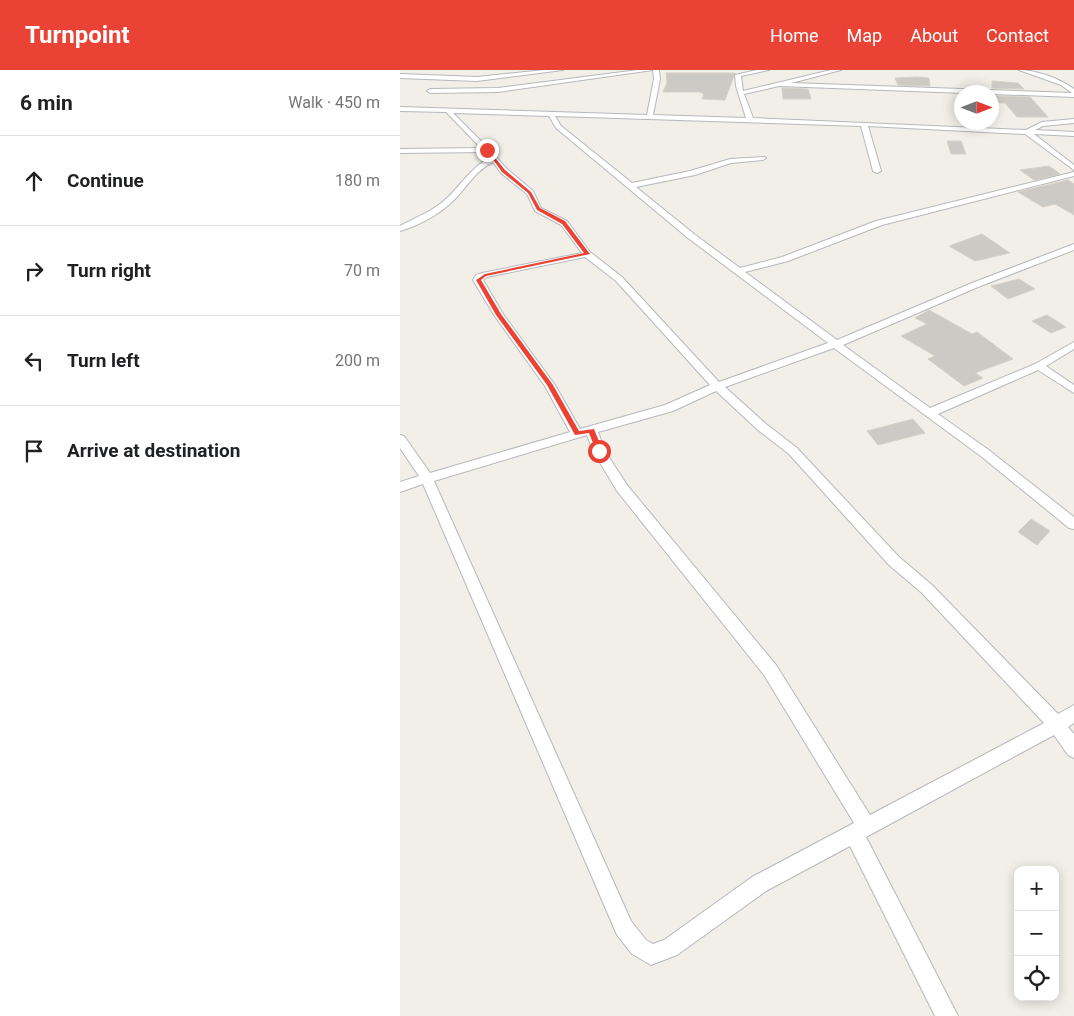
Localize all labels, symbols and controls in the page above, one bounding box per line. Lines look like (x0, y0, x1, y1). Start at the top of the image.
text: Turnpoint (25, 21, 130, 49)
text: Home (770, 25, 819, 46)
text: Map (847, 25, 882, 46)
text: About (910, 25, 958, 46)
text: Contact (986, 25, 1049, 46)
north arrow (954, 85, 999, 130)
text: 6 min (20, 91, 73, 115)
text: Walk · 450 m (288, 93, 380, 112)
route end (476, 139, 499, 162)
icon: ahead (20, 167, 48, 195)
text: Continue (67, 169, 144, 192)
text: 180 m (335, 171, 380, 190)
icon: right (20, 257, 48, 285)
text: Turn right (67, 259, 151, 282)
text: 70 m (344, 261, 380, 280)
icon: left (20, 347, 48, 375)
text: Turn left (67, 349, 140, 372)
text: 200 m (335, 351, 380, 370)
icon: arrive (20, 437, 48, 465)
text: Arrive at destination (67, 439, 240, 462)
route start (588, 440, 611, 463)
map controls (1014, 866, 1059, 1001)
button: + (1014, 866, 1059, 911)
button: − (1014, 911, 1059, 956)
button: locate (1014, 956, 1059, 1001)

